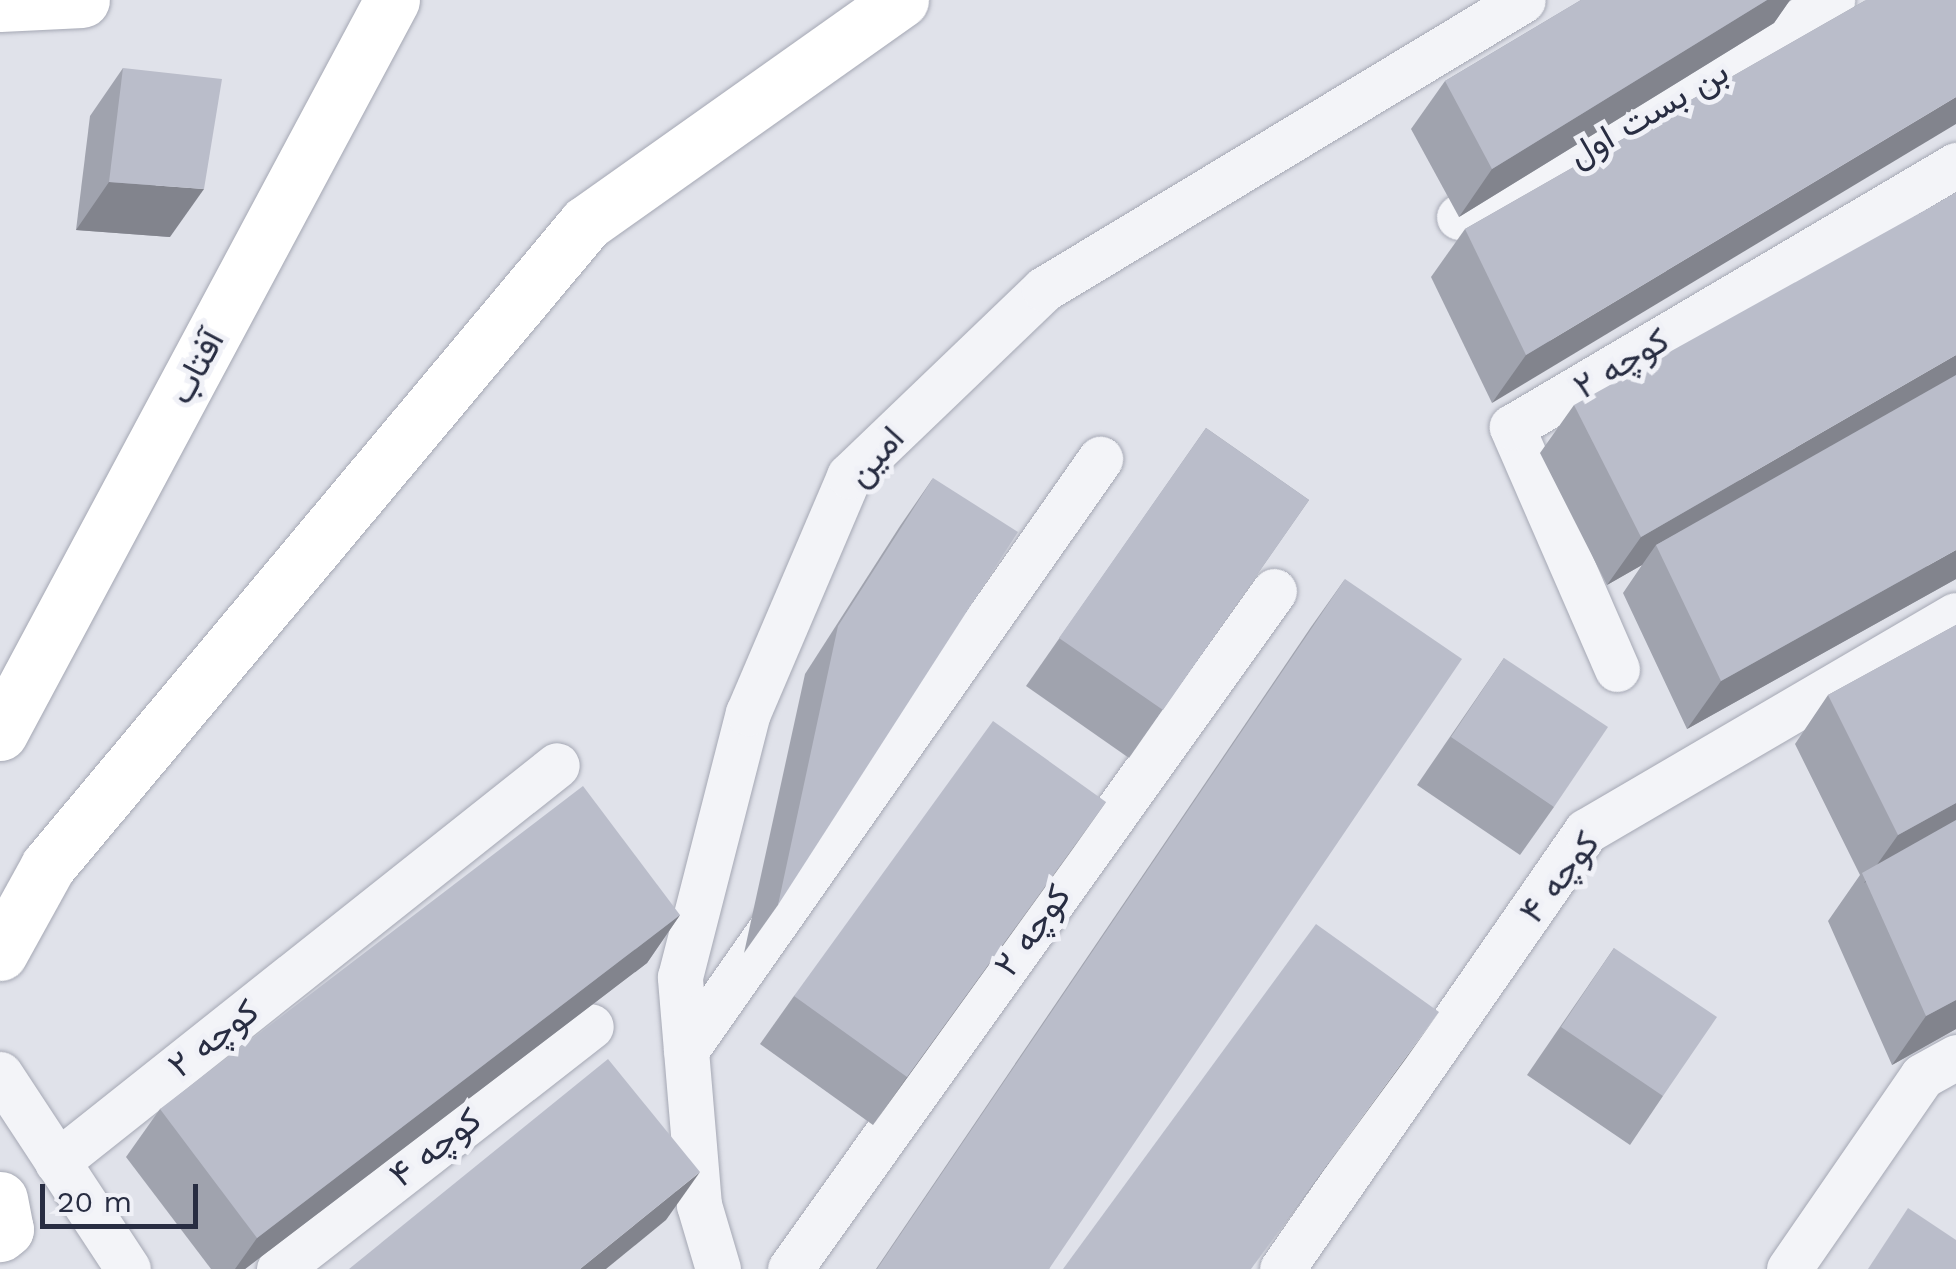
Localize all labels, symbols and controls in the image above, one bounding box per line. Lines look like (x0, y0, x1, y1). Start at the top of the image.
street label: بن بست اول (1560, 50, 1736, 176)
street label: کوچه ۲ (1566, 318, 1676, 408)
street label: آفتاب (159, 323, 233, 411)
street label: امین (837, 417, 913, 495)
street label: کوچه ۴ (1510, 823, 1608, 931)
street label: کوچه ۲ (985, 876, 1079, 984)
street label: کوچه ۲ (160, 990, 266, 1086)
street label: کوچه ۴ (381, 1098, 489, 1196)
scale bar (45, 1164, 202, 1226)
text: 20 m (57, 1184, 132, 1219)

